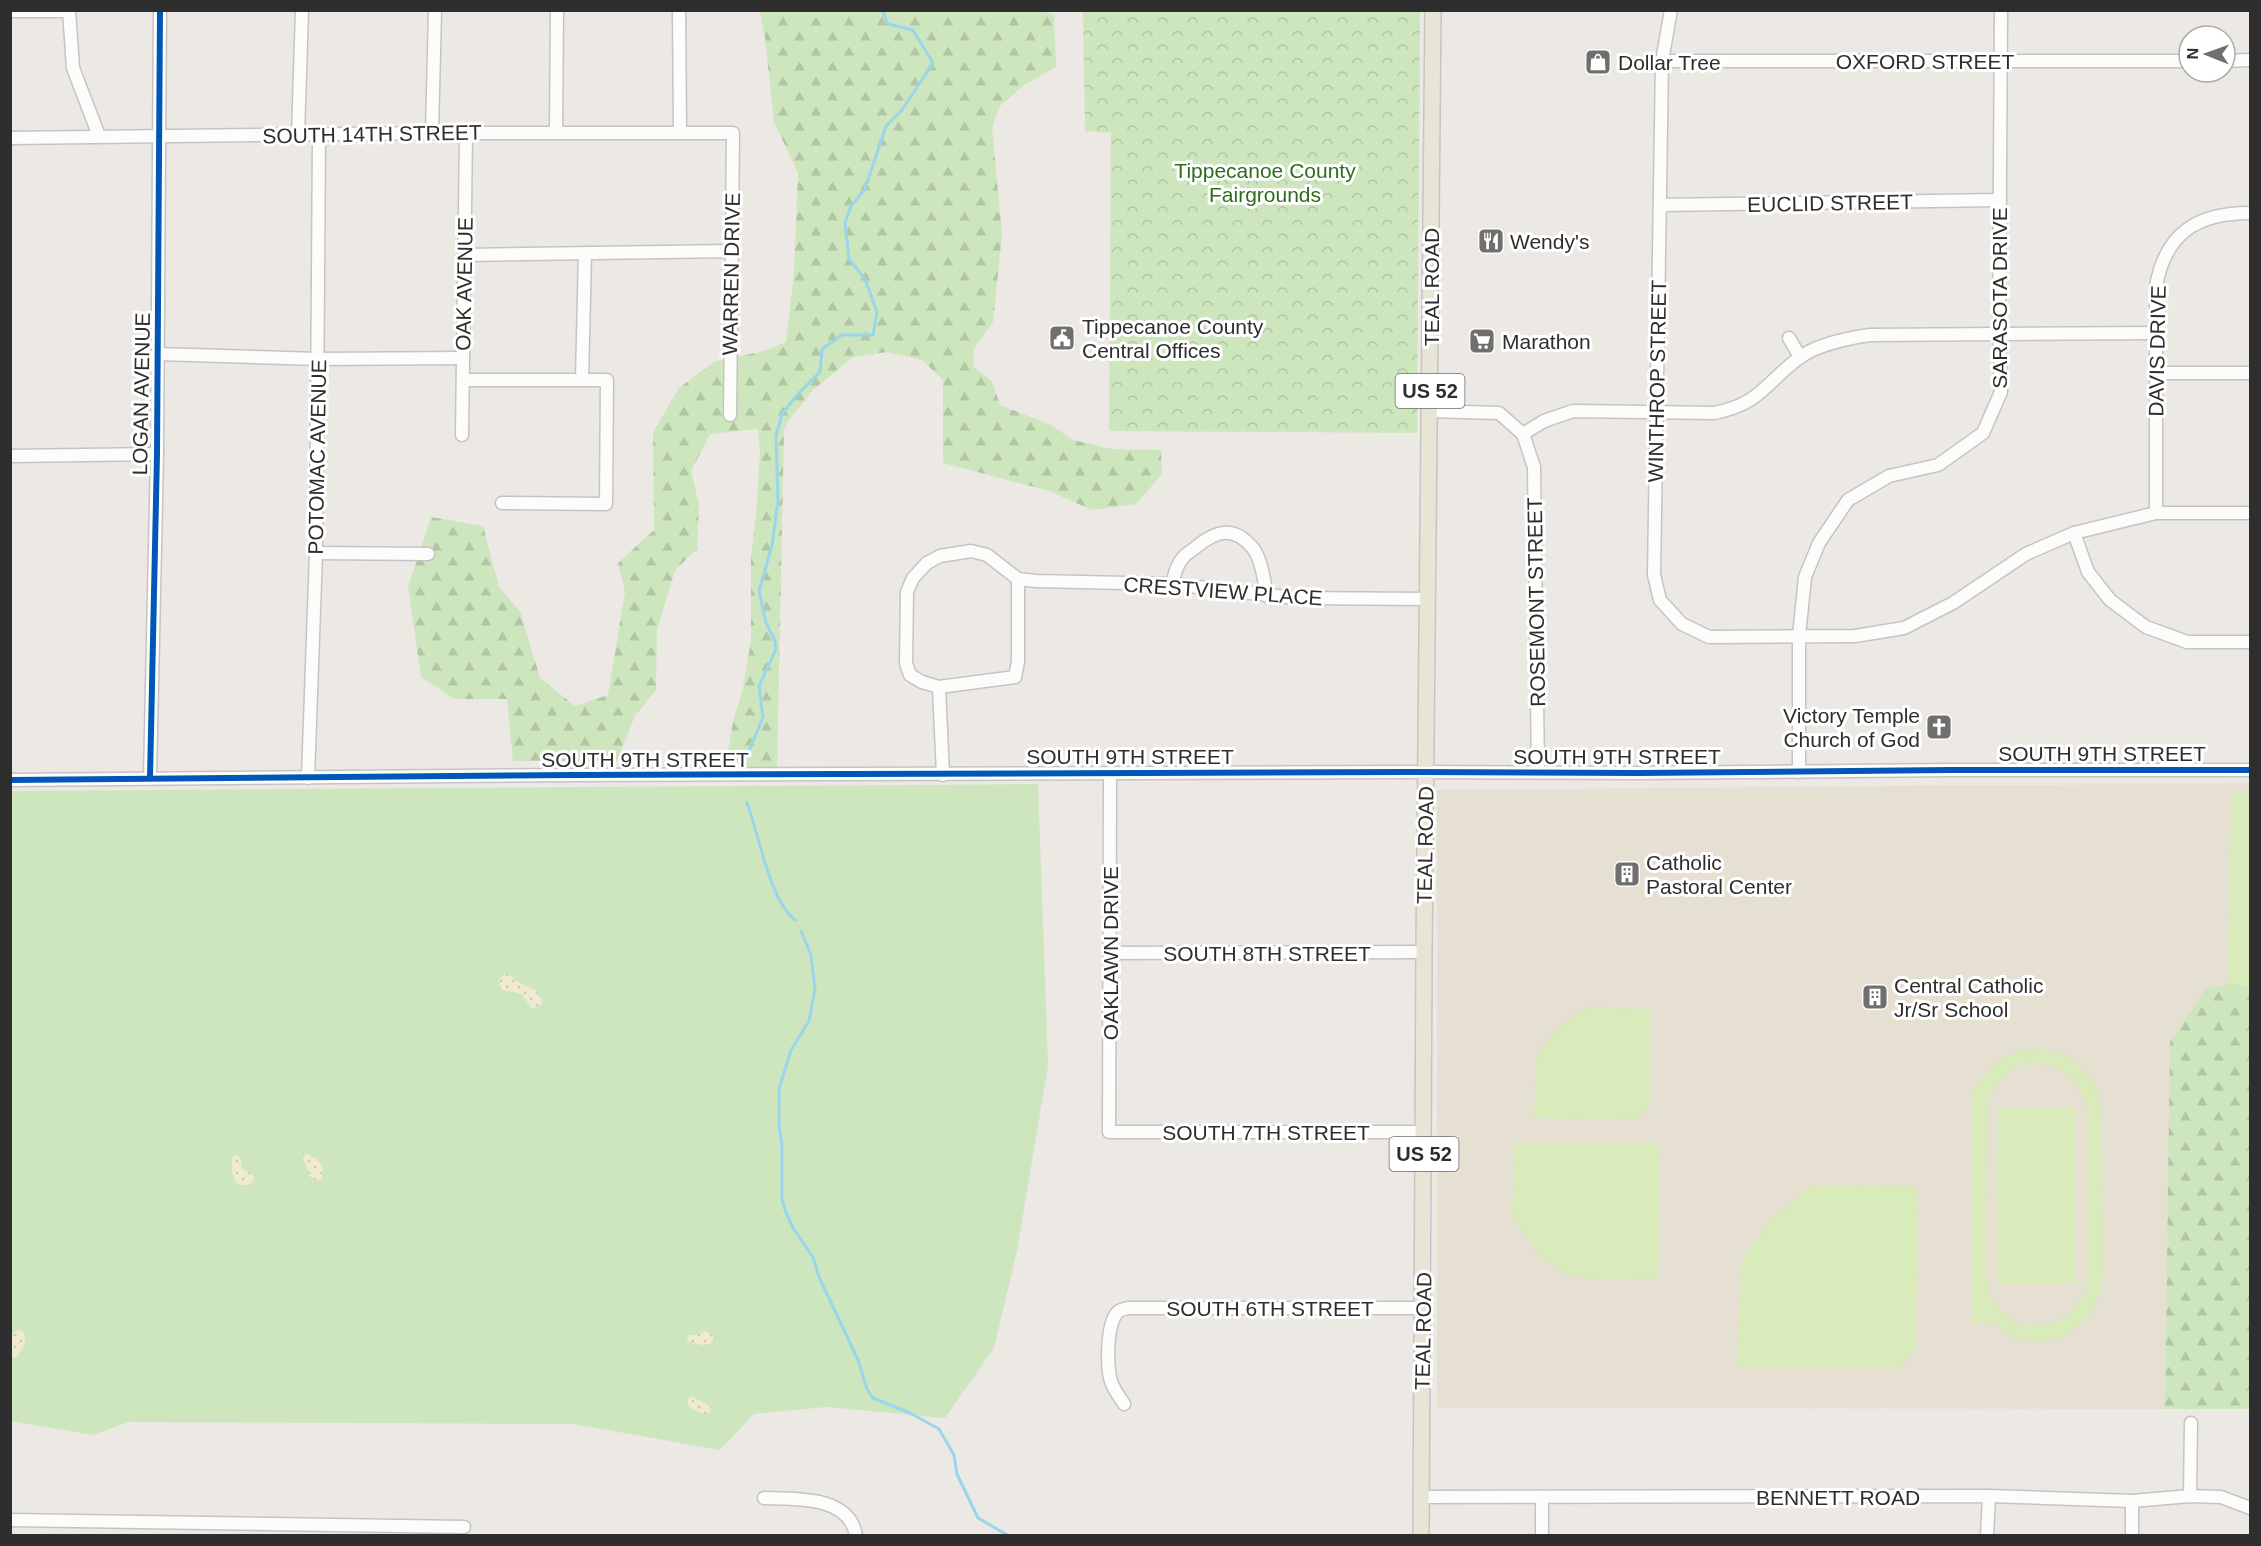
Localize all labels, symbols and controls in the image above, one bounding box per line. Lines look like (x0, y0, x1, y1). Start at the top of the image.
north arrow (2177, 24, 2237, 84)
shop icon: Dollar Tree (1583, 47, 1613, 77)
text: N (2184, 48, 2201, 60)
street label: OXFORD STREET (1836, 50, 2014, 73)
place label: Dollar Tree (1618, 51, 1721, 74)
street label: SOUTH 14TH STREET (262, 121, 482, 147)
park label: Tippecanoe County Fairgrounds (1174, 159, 1356, 206)
street label: EUCLID STREET (1747, 190, 1913, 216)
street label: WARREN DRIVE (718, 193, 744, 355)
street label: SARASOTA DRIVE (1988, 207, 2011, 389)
street label: OAK AVENUE (451, 217, 477, 351)
restaurant icon: Wendy's (1476, 226, 1506, 256)
street label: TEAL ROAD (1420, 228, 1443, 346)
place label: Wendy's (1510, 230, 1590, 253)
street label: WINTHROP STREET (1644, 279, 1670, 482)
street label: DAVIS DRIVE (2144, 285, 2170, 417)
street label: LOGAN AVENUE (128, 312, 154, 476)
place label: Tippecanoe County Central Offices (1082, 315, 1264, 362)
public building icon: Tippecanoe County Central Offices (1047, 323, 1077, 353)
supermarket icon: Marathon (1467, 326, 1497, 356)
place label: Marathon (1502, 330, 1591, 353)
street label: POTOMAC AVENUE (304, 359, 330, 555)
road number: US 52 (1396, 374, 1464, 408)
street label: ROSEMONT STREET (1523, 497, 1549, 707)
street label: CRESTVIEW PLACE (1123, 573, 1323, 609)
place label: Victory Temple Church of God (1783, 704, 1920, 751)
church icon: Victory Temple Church of God (1924, 712, 1954, 742)
street label: SOUTH 9TH STREET (1998, 742, 2206, 765)
street label: SOUTH 9TH STREET (1026, 745, 1234, 768)
street label: SOUTH 9TH STREET (1513, 745, 1721, 768)
street label: SOUTH 9TH STREET (541, 748, 749, 771)
street label: TEAL ROAD (1412, 786, 1438, 904)
place label: Catholic Pastoral Center (1646, 851, 1792, 898)
building icon: Catholic Pastoral Center (1612, 859, 1642, 889)
street label: OAKLAWN DRIVE (1099, 866, 1122, 1040)
street label: SOUTH 8TH STREET (1163, 942, 1371, 965)
place label: Central Catholic Jr/Sr School (1894, 974, 2043, 1021)
building icon: Central Catholic Jr/Sr School (1860, 982, 1890, 1012)
street label: SOUTH 7TH STREET (1162, 1121, 1370, 1144)
road number: US 52 (1390, 1137, 1458, 1171)
street label: TEAL ROAD (1410, 1272, 1436, 1390)
street label: SOUTH 6TH STREET (1166, 1297, 1374, 1320)
street label: BENNETT ROAD (1756, 1486, 1920, 1509)

